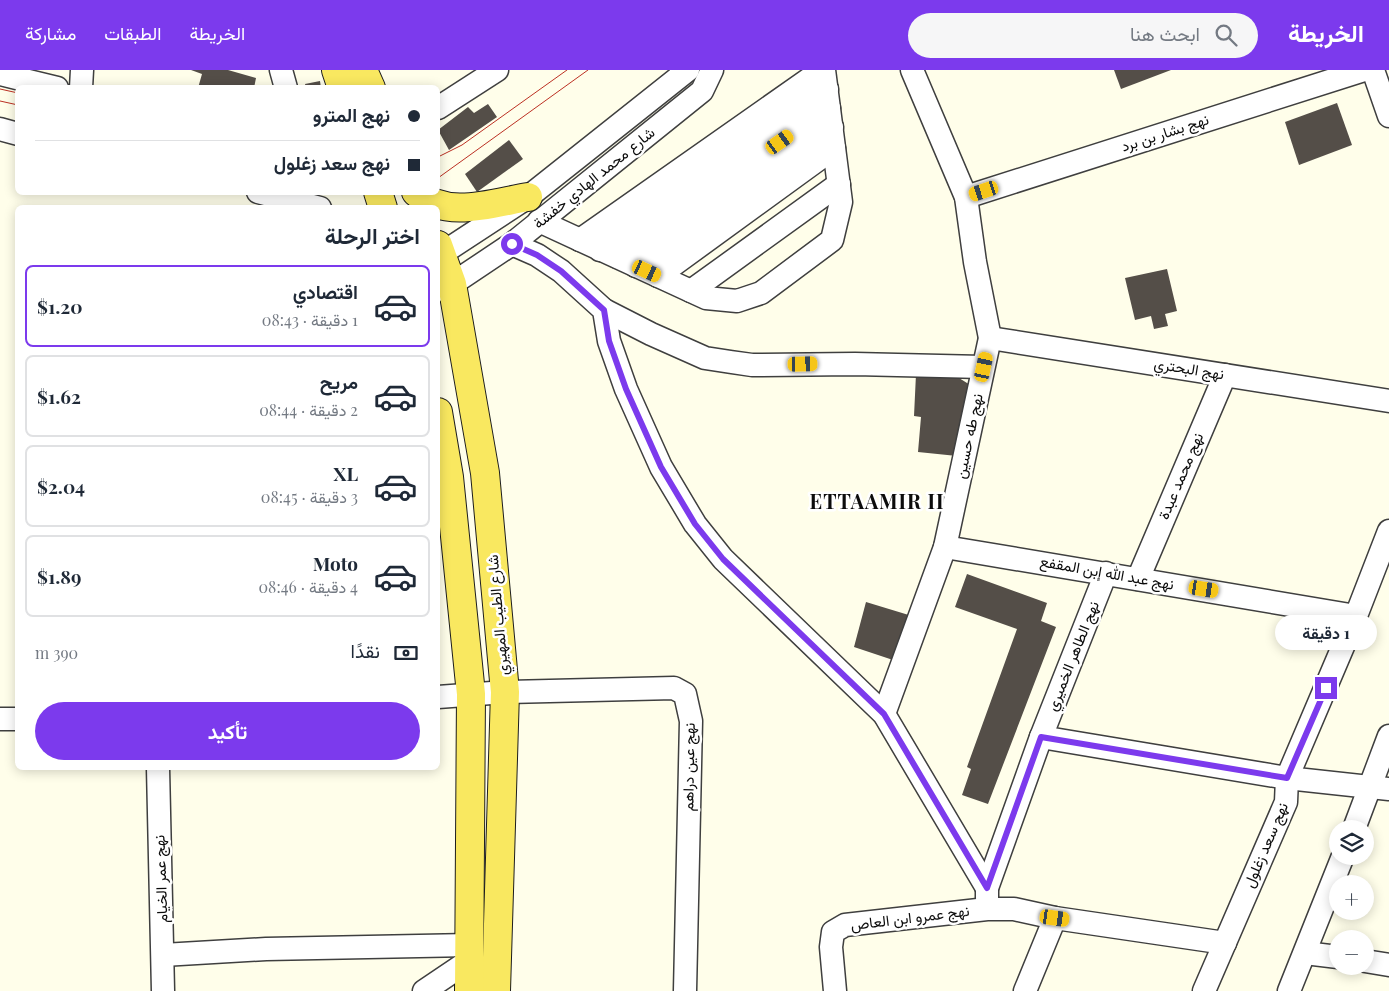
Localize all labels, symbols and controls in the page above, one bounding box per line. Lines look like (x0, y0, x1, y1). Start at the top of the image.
search box (908, 13, 1258, 58)
text: الخريطة (1288, 16, 1364, 48)
text: ابحث هنا (1130, 20, 1200, 46)
text: مشاركة (25, 21, 76, 45)
text: الطبقات (104, 21, 161, 45)
text: الخريطة (189, 21, 245, 45)
icon: search (1212, 21, 1240, 49)
text: نهج المترو (313, 101, 390, 127)
street label: نهج بشار بن برد (1118, 108, 1212, 158)
street label: شارع محمد الهادي خفشة (528, 122, 661, 236)
car (763, 127, 796, 157)
text: نهج سعد زغلول (274, 149, 390, 175)
car (967, 179, 1000, 203)
text: اختر الرحلة (325, 220, 420, 250)
route start (501, 233, 523, 255)
car (630, 258, 663, 284)
text: اقتصادي (293, 278, 358, 304)
icon: car (373, 284, 418, 329)
text: $1.20 (37, 293, 83, 319)
text: 1 دقيقة · 08:43 (262, 309, 358, 330)
car (973, 351, 994, 383)
street label: نهج البحتري (1152, 353, 1226, 387)
car (787, 356, 818, 372)
text: مريح (320, 368, 358, 394)
icon: car (373, 374, 418, 419)
text: $1.62 (37, 383, 81, 409)
street label: نهج طه حسين (949, 391, 989, 481)
text: 2 دقيقة · 08:44 (259, 399, 358, 420)
street label: نهج محمد عبدة (1153, 429, 1209, 523)
text: XL (333, 460, 358, 486)
icon: car (373, 464, 418, 509)
text: $2.04 (37, 473, 85, 499)
text: 3 دقيقة · 08:45 (261, 486, 358, 507)
district label: ETTAAMIR II (810, 487, 944, 514)
text: Moto (313, 550, 358, 576)
street label: نهج عبد الله إبن المقفع (1038, 550, 1176, 596)
street label: شارع الطيب المهيري (482, 553, 516, 676)
icon: car (373, 554, 418, 599)
text: $1.89 (37, 563, 81, 589)
text: 4 دقيقة · 08:46 (259, 576, 358, 597)
car (1188, 579, 1219, 599)
street label: نهج الطاهر الخميري (1041, 598, 1107, 715)
callout: 1 دقيقة (1275, 616, 1377, 650)
text: 1 دقيقة (1302, 622, 1350, 643)
text: نقدًا (351, 637, 380, 663)
icon: cash (392, 639, 420, 667)
text: 390 m (35, 642, 78, 663)
route end (1315, 677, 1337, 699)
button: تأكيد (35, 702, 420, 760)
street label: نهج عين دراهم (677, 722, 701, 812)
street label: نهج سعد زغلول (1238, 799, 1294, 891)
map controls (1329, 820, 1374, 975)
button: layers (1329, 820, 1374, 865)
street label: نهج عمر الخيام (148, 835, 174, 923)
button: + (1329, 875, 1374, 920)
street label: نهج عمرو ابن العاص (849, 900, 971, 936)
car (1039, 908, 1070, 928)
button: − (1329, 930, 1374, 975)

